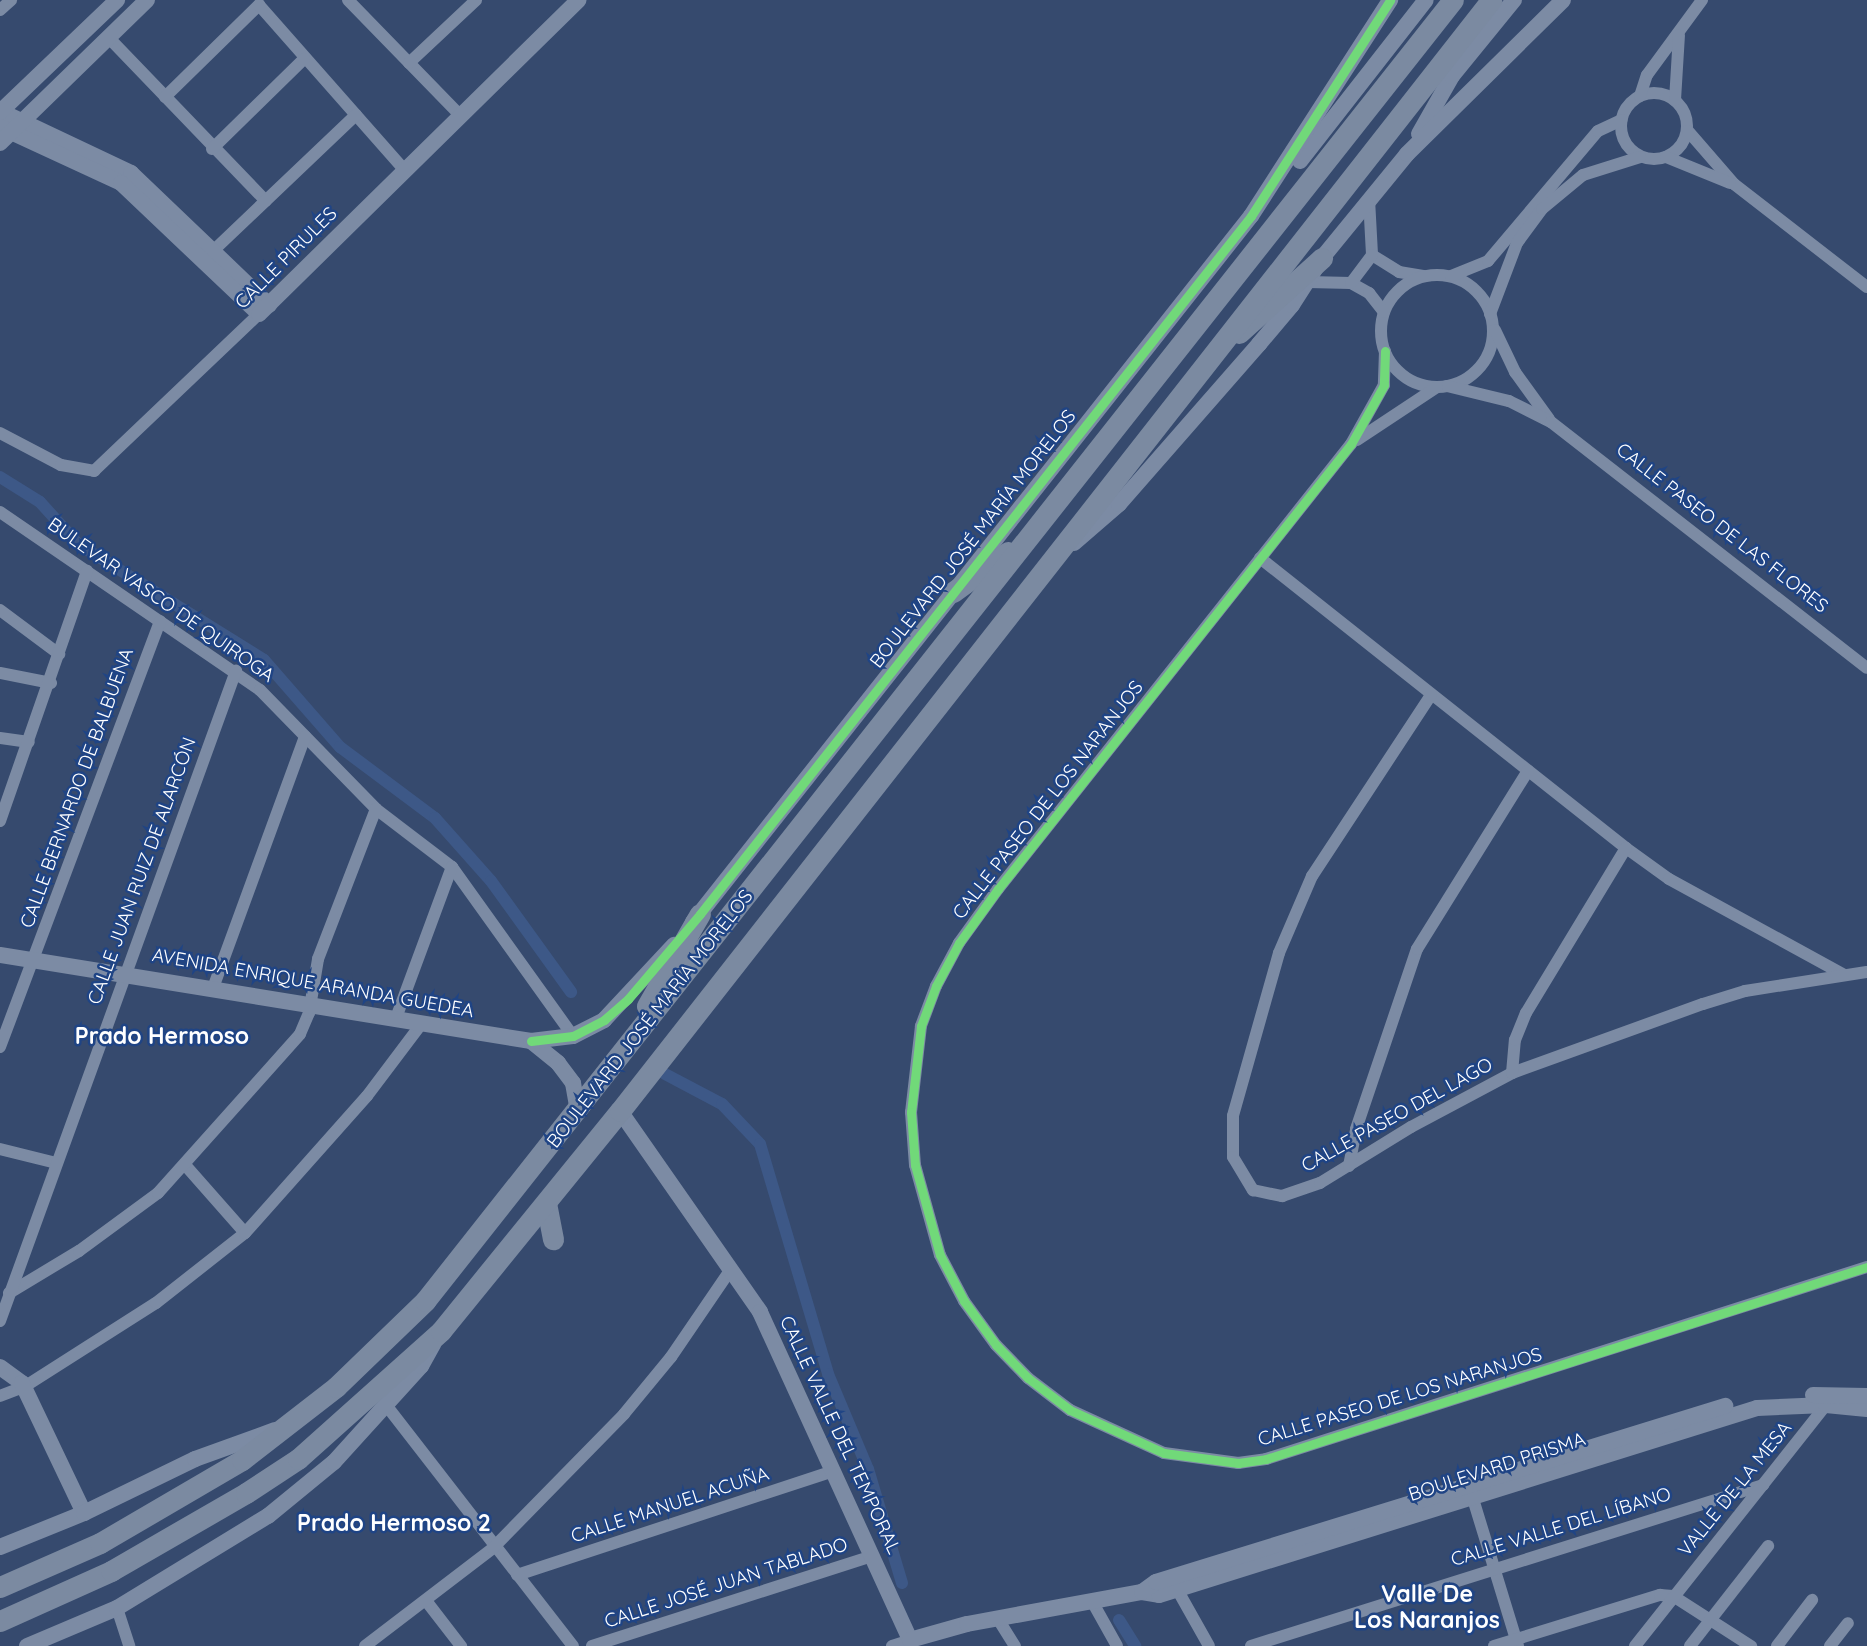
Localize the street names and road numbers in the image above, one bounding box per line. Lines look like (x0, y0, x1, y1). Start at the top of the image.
street label: CALLE PIRULES (230, 202, 342, 314)
street label: BOULEVARD JOSÉ MARÍA MORELOS (865, 405, 1081, 673)
street label: CALLE PASEO DE LAS FLORES (1612, 438, 1832, 618)
street label: BULEVAR VASCO DE QUIROGA (43, 513, 279, 687)
street label: CALLE BERNARDO DE BALBUENA (16, 645, 138, 931)
street label: CALLE PASEO DE LOS NARANJOS (948, 676, 1148, 924)
street label: CALLE JUAN RUIZ DE ALARCÓN (83, 734, 201, 1008)
street label: BOULEVARD JOSÉ MARÍA MORELOS (542, 885, 758, 1153)
street label: AVENIDA ENRIQUE ARANDA GUEDEA (150, 943, 476, 1023)
street label: CALLE PASEO DEL LAGO (1298, 1053, 1496, 1177)
street label: CALLE VALLE DEL TEMPORAL (775, 1312, 905, 1558)
street label: CALLE PASEO DE LOS NARANJOS (1255, 1343, 1545, 1451)
street label: VALLE DE LA MESA (1674, 1417, 1796, 1561)
street label: BOULEVARD PRISMA (1406, 1428, 1588, 1506)
street label: CALLE MANUEL ACUÑA (568, 1462, 772, 1548)
street label: CALLE VALLE DEL LÍBANO (1448, 1483, 1674, 1571)
street label: CALLE JOSÉ JUAN TABLADO (602, 1533, 850, 1633)

